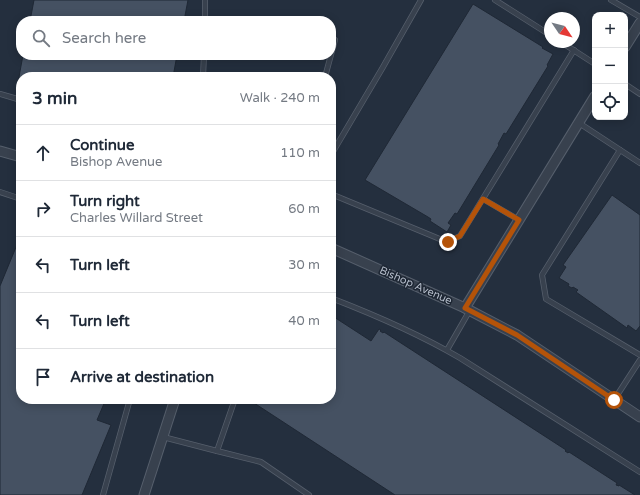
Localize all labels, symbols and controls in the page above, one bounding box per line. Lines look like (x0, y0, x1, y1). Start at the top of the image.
north arrow (544, 12, 580, 48)
map controls (592, 12, 628, 120)
button: + (592, 12, 628, 48)
search box (16, 16, 336, 60)
icon: search (30, 27, 52, 49)
text: Search here (62, 29, 146, 47)
button: − (592, 48, 628, 84)
button: locate (592, 84, 628, 120)
text: 3 min (32, 88, 77, 109)
text: Walk · 240 m (240, 90, 320, 106)
text: Continue (70, 136, 134, 154)
icon: ahead (32, 142, 54, 164)
text: 110 m (280, 145, 320, 161)
text: Bishop Avenue (70, 154, 162, 170)
text: Turn right (70, 192, 140, 210)
icon: right (32, 198, 54, 220)
text: 60 m (288, 201, 320, 217)
text: Charles Willard Street (70, 210, 203, 226)
route end (439, 233, 457, 251)
icon: left (32, 254, 54, 276)
text: Turn left (70, 256, 130, 274)
text: 30 m (288, 257, 320, 273)
street label: Bishop Avenue (377, 264, 454, 307)
icon: left (32, 310, 54, 332)
text: Turn left (70, 312, 130, 330)
text: 40 m (288, 313, 320, 329)
icon: arrive (32, 366, 54, 388)
text: Arrive at destination (70, 368, 214, 386)
route start (605, 391, 623, 409)

